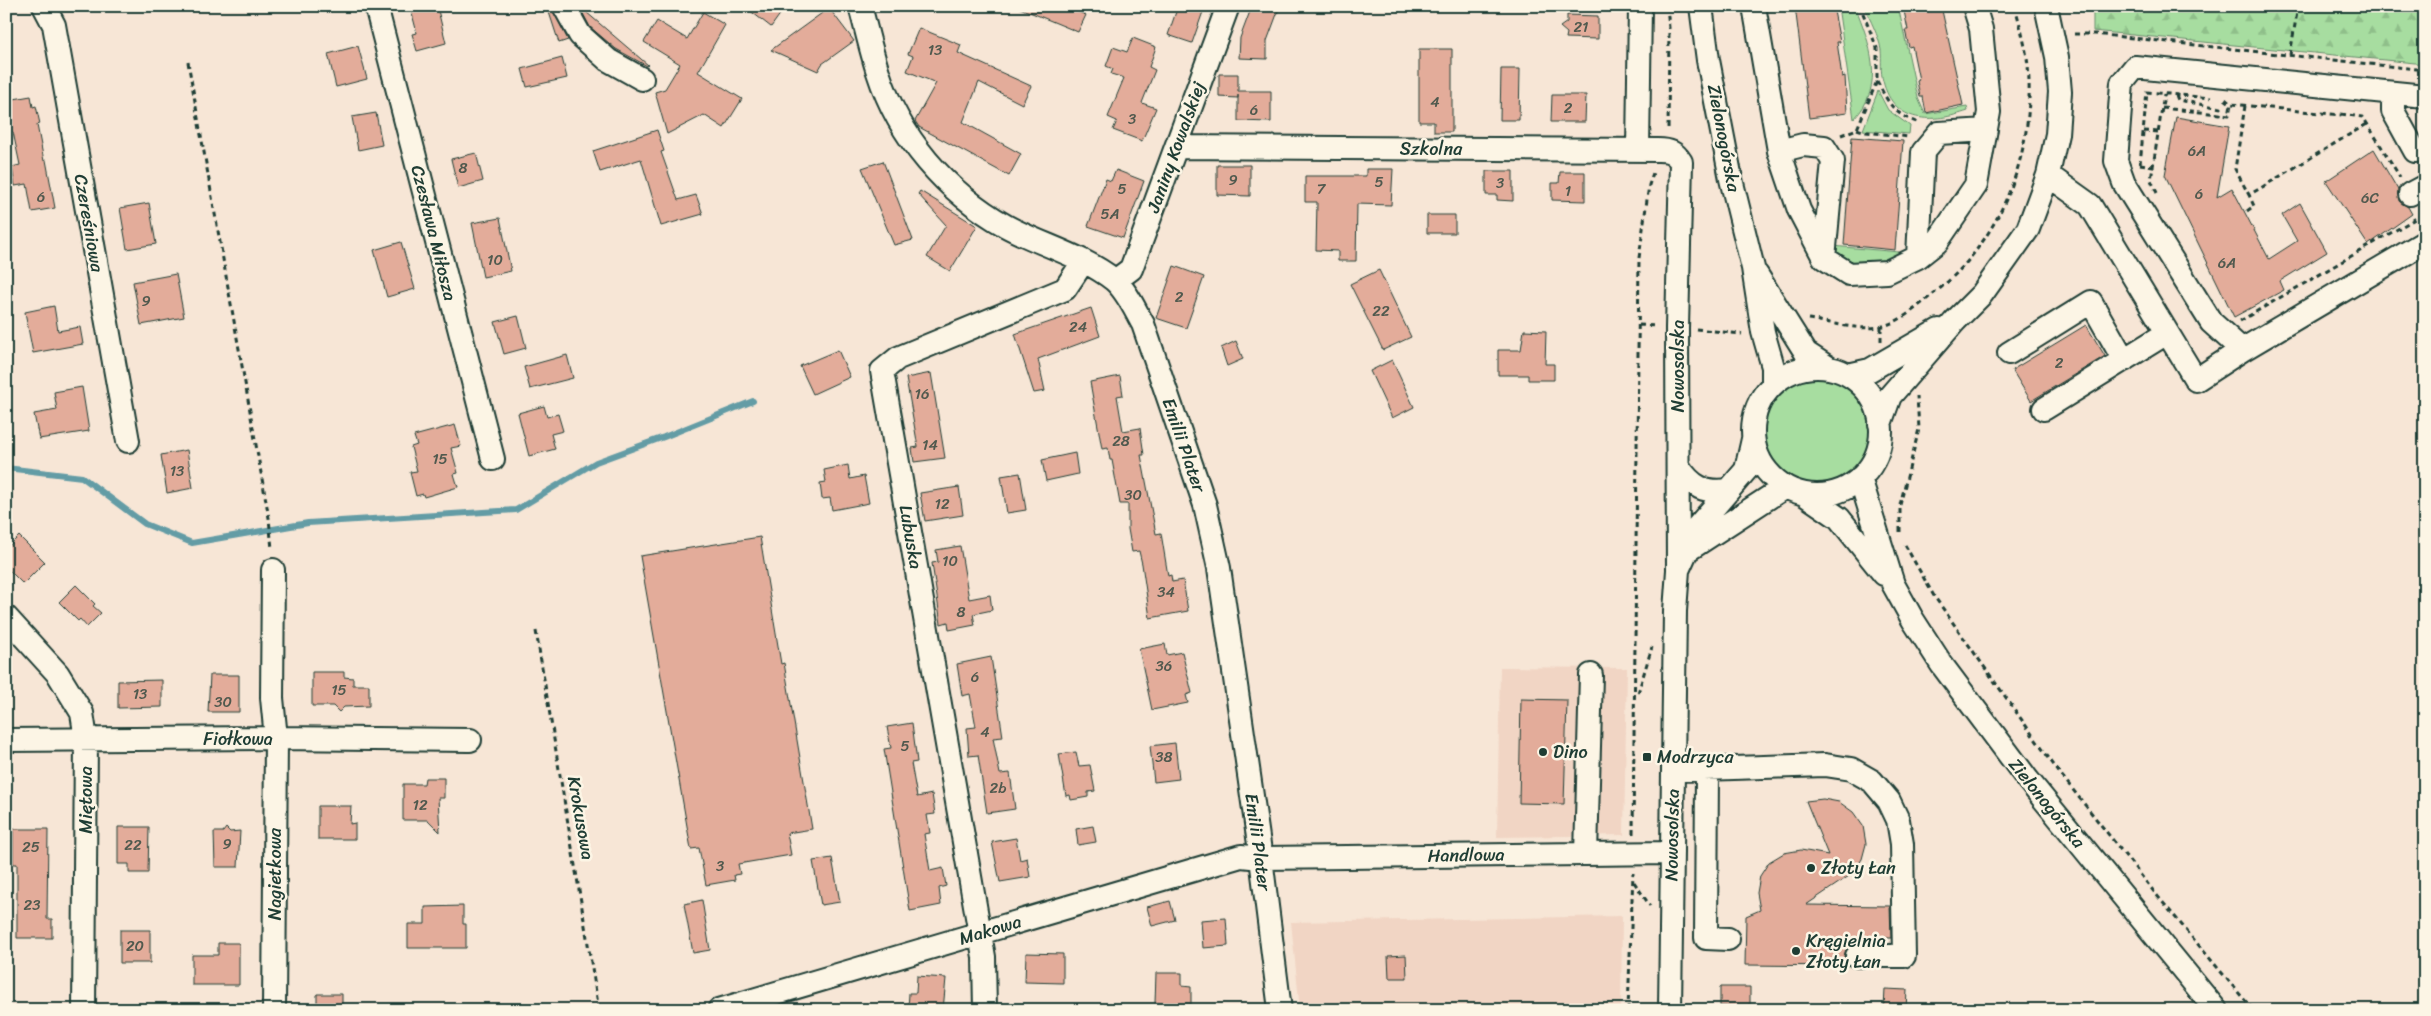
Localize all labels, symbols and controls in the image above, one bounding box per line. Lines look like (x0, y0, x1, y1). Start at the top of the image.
house number: 21 (1573, 14, 1589, 40)
house number: 13 (928, 37, 942, 63)
street label: Janiny Kowalskiej (1137, 77, 1215, 218)
street label: Zielonogórska (1698, 81, 1750, 196)
house number: 4 (1430, 89, 1440, 115)
house number: 2 (1564, 95, 1573, 121)
house number: 6 (1250, 97, 1258, 123)
house number: 3 (1128, 106, 1136, 132)
street label: Szkolna (1400, 133, 1463, 165)
house number: 6A (2188, 138, 2206, 164)
house number: 8 (458, 155, 468, 181)
street label: Czesława Miłosza (402, 162, 466, 304)
house number: 9 (1228, 167, 1238, 193)
house number: 5 (1374, 169, 1384, 195)
house number: 3 (1496, 170, 1504, 196)
street label: Czereśniowa (65, 171, 114, 276)
house number: 5 (1117, 176, 1127, 202)
house number: 7 (1317, 176, 1327, 202)
house number: 1 (1565, 178, 1571, 204)
house number: 6 (2195, 181, 2203, 207)
house number: 6 (37, 184, 45, 210)
house number: 6C (2361, 185, 2380, 211)
house number: 5A (1100, 201, 1120, 227)
house number: 10 (487, 247, 503, 273)
house number: 6A (2218, 250, 2236, 276)
house number: 2 (1175, 284, 1184, 310)
house number: 9 (141, 288, 151, 314)
house number: 22 (1372, 298, 1390, 324)
house number: 24 (1069, 314, 1087, 340)
street label: Nowosolska (1662, 320, 1694, 412)
house number: 2 (2055, 350, 2064, 376)
house number: 16 (915, 381, 929, 407)
street label: Emilii Plater (1153, 393, 1216, 498)
house number: 28 (1112, 428, 1130, 454)
house number: 14 (922, 432, 938, 458)
house number: 15 (432, 446, 448, 472)
house number: 13 (170, 458, 184, 484)
house number: 30 (1124, 482, 1142, 508)
house number: 12 (934, 491, 950, 517)
street label: Lubuska (890, 503, 932, 571)
house number: 10 (942, 548, 958, 574)
house number: 34 (1157, 579, 1175, 605)
house number: 8 (956, 599, 966, 625)
house number: 36 (1156, 653, 1172, 679)
house number: 6 (971, 664, 979, 690)
house number: 15 (331, 677, 347, 703)
house number: 13 (133, 681, 147, 707)
house number: 30 (214, 689, 232, 715)
house number: 4 (980, 719, 990, 745)
street label: Fiołkowa (203, 723, 273, 755)
house number: 5 (900, 733, 910, 759)
place label: Dino (1553, 736, 1588, 768)
place label: Modrzyca (1657, 741, 1735, 773)
house number: 38 (1155, 744, 1173, 770)
marker: Dino (1537, 746, 1549, 758)
street label: Zielonogórska (2000, 750, 2094, 856)
marker: Modrzyca (1641, 751, 1653, 763)
street label: Miętowa (70, 766, 102, 834)
street label: Krokusowa (558, 774, 604, 862)
house number: 2b (990, 775, 1006, 801)
street label: Nowosolska (1655, 789, 1689, 881)
street label: Emilii Plater (1235, 791, 1281, 894)
house number: 12 (412, 792, 428, 818)
street label: Nagietkowa (259, 827, 291, 920)
house number: 9 (222, 831, 232, 857)
house number: 22 (124, 832, 142, 858)
house number: 25 (22, 834, 40, 860)
street label: Handlowa (1427, 838, 1505, 872)
place label: Złoty Łan (1821, 852, 1896, 884)
house number: 3 (716, 853, 724, 879)
marker: Złoty Łan (1805, 862, 1817, 874)
house number: 23 (24, 892, 40, 918)
street label: Makowa (955, 905, 1025, 955)
place label: Kręgielnia Złoty Łan (1806, 925, 1886, 978)
house number: 20 (126, 933, 144, 959)
marker: Kręgielnia Złoty Łan (1790, 945, 1802, 957)

